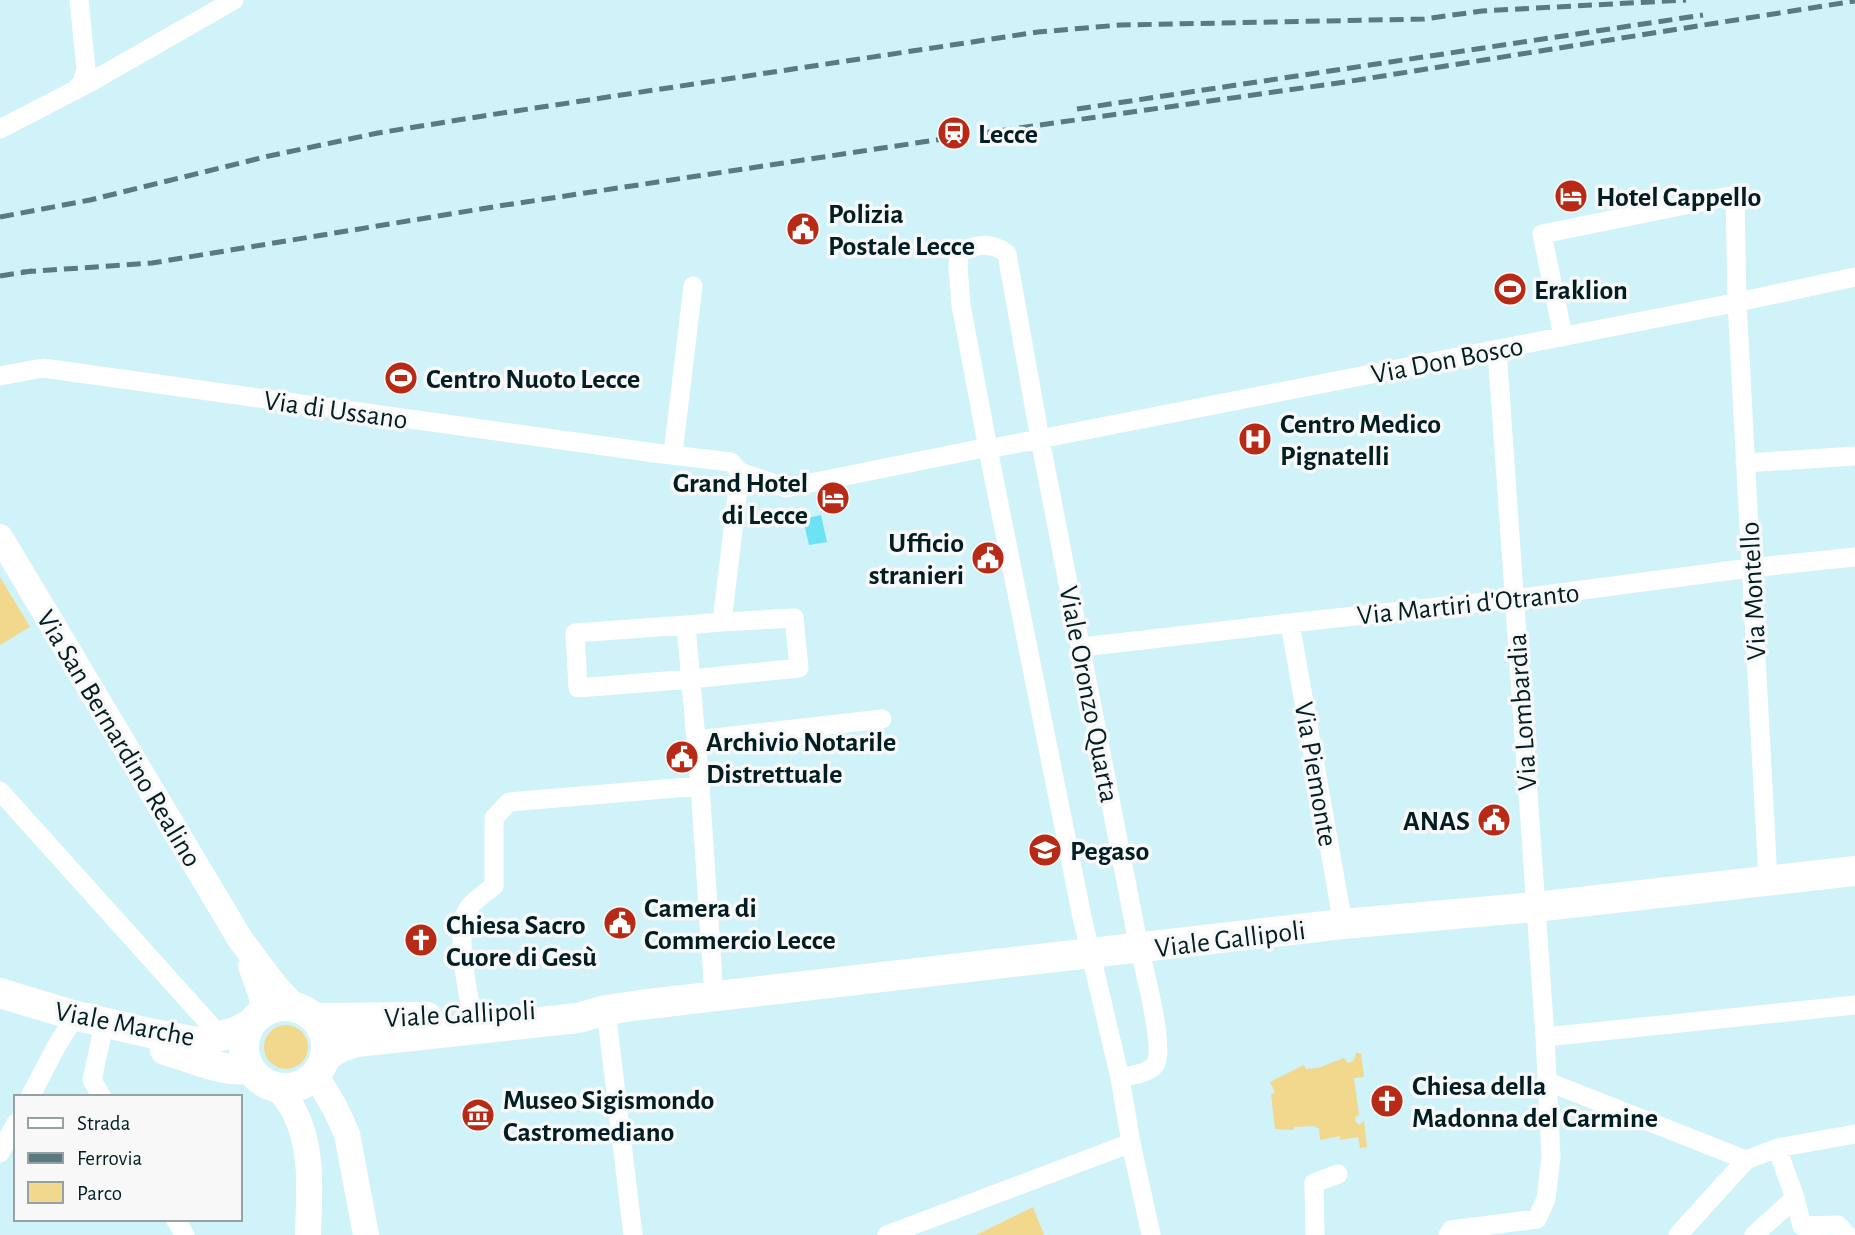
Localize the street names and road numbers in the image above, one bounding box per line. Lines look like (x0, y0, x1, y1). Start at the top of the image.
street label: Via Don Bosco (1369, 333, 1526, 389)
street label: Via di Ussano (262, 387, 410, 435)
street label: Via Montello (1736, 521, 1772, 661)
street label: Via Martiri d'Otranto (1356, 579, 1581, 631)
street label: Viale Oronzo Quarta (1053, 584, 1123, 805)
street label: Via San Bernardino Realino (31, 606, 206, 872)
street label: Via Lombardia (1504, 632, 1542, 791)
street label: Via Piemonte (1289, 700, 1342, 849)
street label: Viale Gallipoli (1153, 917, 1307, 963)
street label: Viale Gallipoli (384, 997, 537, 1033)
street label: Viale Marche (52, 998, 197, 1052)

